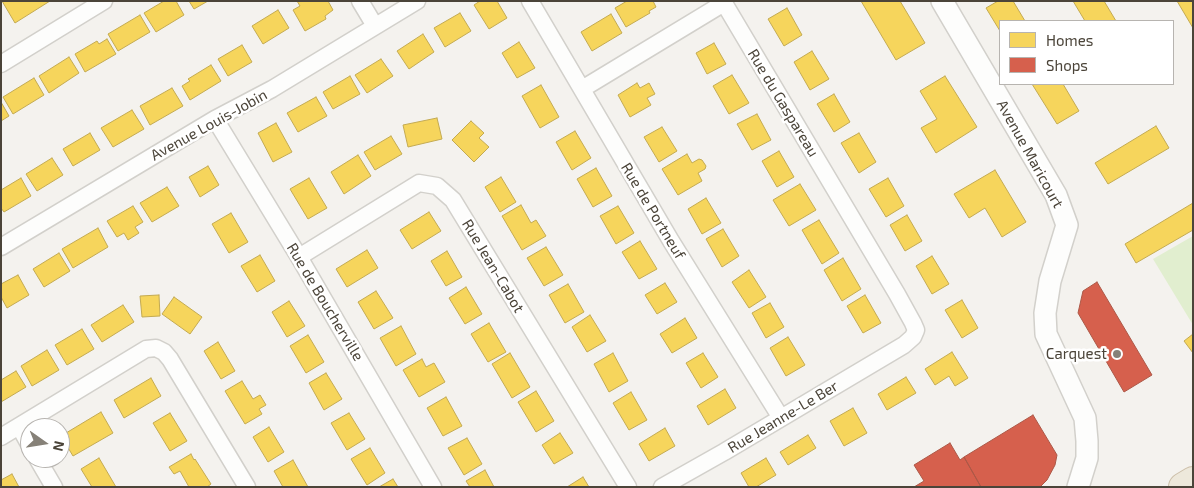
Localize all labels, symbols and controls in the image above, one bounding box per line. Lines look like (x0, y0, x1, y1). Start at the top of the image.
legend (999, 20, 1174, 85)
text: Homes (1046, 31, 1093, 49)
street label: Rue du Gaspareau (744, 46, 822, 160)
text: Shops (1046, 56, 1088, 74)
street label: Avenue Louis-Jobin (148, 86, 270, 164)
street label: Avenue Maricourt (993, 97, 1067, 211)
street label: Rue de Portneuf (617, 160, 689, 262)
street label: Rue Jean-Cabot (458, 216, 528, 316)
street label: Rue de Boucherville (283, 240, 367, 364)
place label: Carquest (1046, 345, 1107, 363)
marker: Carquest (1111, 348, 1123, 360)
street label: Rue Jeanne-Le Ber (725, 377, 841, 457)
north arrow (20, 418, 70, 468)
text: N (50, 439, 69, 453)

